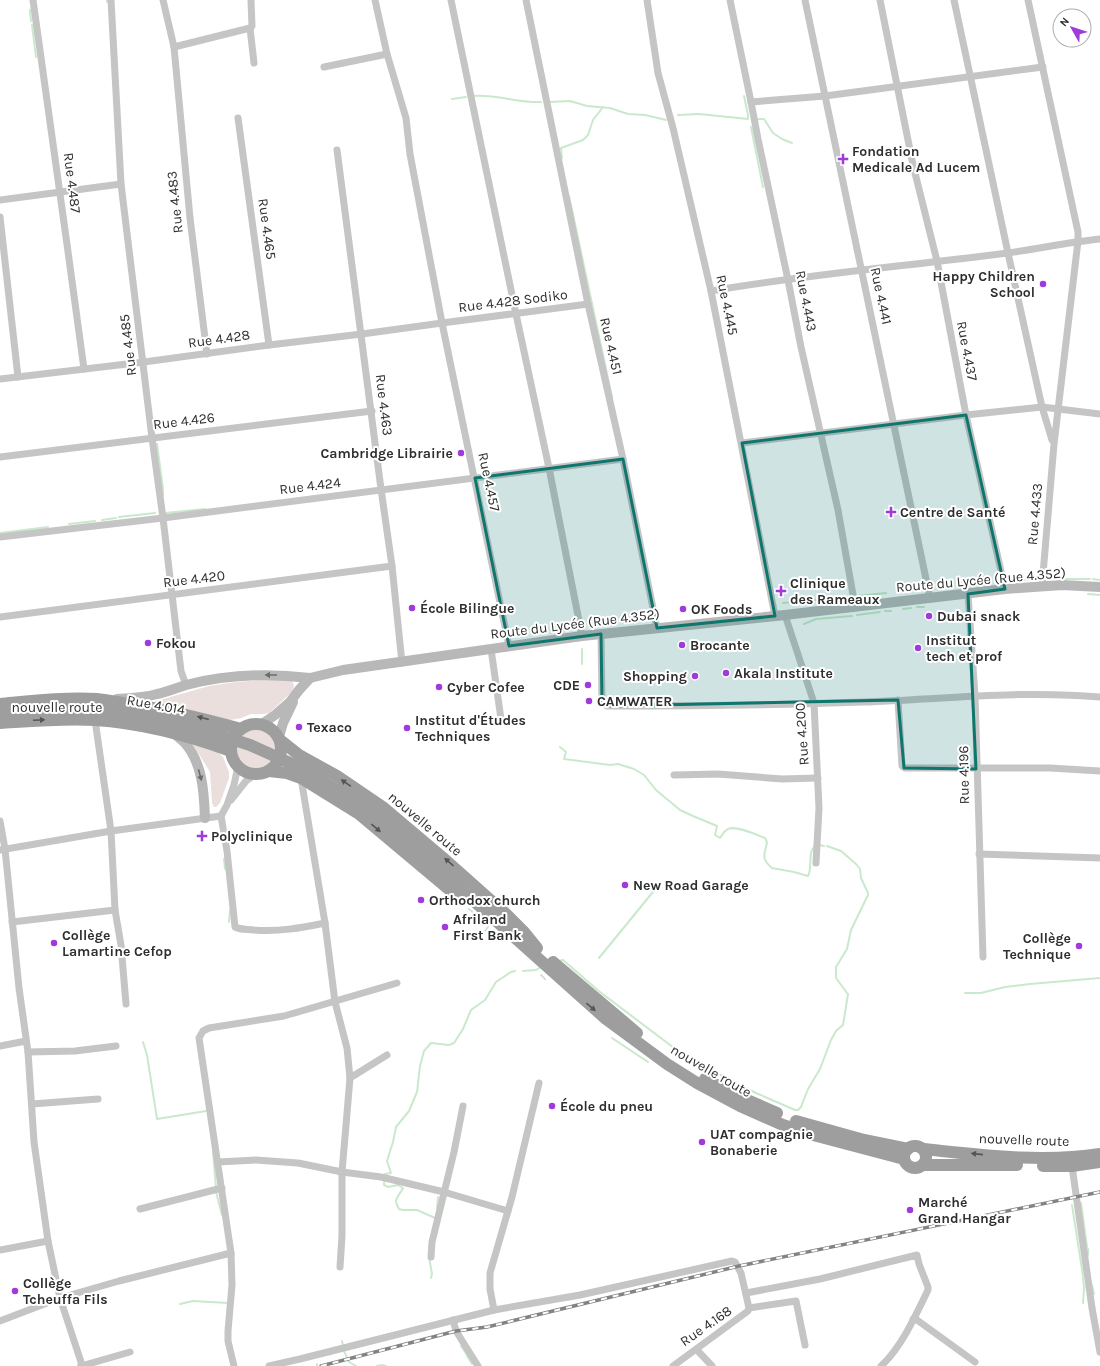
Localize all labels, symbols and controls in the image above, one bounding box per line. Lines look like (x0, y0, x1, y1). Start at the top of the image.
north arrow (1052, 8, 1092, 48)
text: N (1057, 15, 1072, 29)
place label: Fondation Medicale Ad Lucem (852, 143, 980, 176)
street label: Rue 4.487 (60, 152, 84, 215)
marker: Fondation Medicale Ad Lucem (837, 153, 849, 165)
street label: Rue 4.483 (163, 170, 187, 234)
street label: Rue 4.465 (254, 197, 280, 261)
street label: Rue 4.441 (867, 266, 895, 326)
place label: Happy Children School (933, 268, 1035, 301)
street label: Rue 4.443 (792, 269, 820, 333)
street label: Rue 4.445 (712, 273, 742, 337)
marker: Happy Children School (1038, 279, 1048, 289)
street label: Rue 4.428 Sodiko (457, 286, 569, 316)
street label: Rue 4.485 (116, 313, 140, 377)
street label: Rue 4.451 (596, 316, 626, 376)
street label: Rue 4.437 (953, 320, 981, 383)
street label: Rue 4.428 (187, 326, 251, 352)
street label: Rue 4.463 (372, 373, 396, 437)
street label: Rue 4.426 (152, 409, 216, 433)
place label: Cambridge Librairie (320, 445, 453, 462)
marker: Cambridge Librairie (456, 448, 466, 458)
street label: Rue 4.457 (474, 451, 504, 514)
street label: Rue 4.424 (278, 474, 342, 498)
street label: Rue 4.433 (1024, 482, 1046, 546)
place label: Centre de Santé (900, 504, 1005, 521)
marker: Centre de Santé (885, 506, 897, 518)
street label: Route du Lycée (Rue 4.352) (895, 564, 1067, 596)
street label: Rue 4.420 (162, 567, 226, 591)
place label: Clinique des Rameaux (790, 575, 880, 608)
marker: Clinique des Rameaux (775, 585, 787, 597)
place label: École Bilingue (420, 599, 514, 617)
place label: OK Foods (691, 601, 752, 618)
marker: École Bilingue (407, 603, 417, 613)
marker: OK Foods (678, 604, 688, 614)
street label: Route du Lycée (Rue 4.352) (489, 605, 661, 643)
place label: Dubai snack (937, 608, 1021, 625)
marker: Dubai snack (924, 611, 934, 621)
place label: Institut tech et prof (926, 632, 1003, 665)
place label: Fokou (156, 635, 196, 652)
place label: Brocante (690, 637, 750, 654)
marker: Fokou (143, 638, 153, 648)
marker: Brocante (677, 640, 687, 650)
marker: Institut tech et prof (913, 643, 923, 653)
place label: Akala Institute (734, 665, 833, 682)
place label: Shopping (623, 668, 687, 685)
marker: Akala Institute (721, 668, 731, 678)
marker: Shopping (690, 671, 700, 681)
one-way arrow (264, 672, 277, 678)
place label: CDE (553, 677, 580, 694)
place label: Cyber Cofee (447, 679, 525, 696)
marker: CDE (583, 680, 593, 690)
marker: Cyber Cofee (434, 682, 444, 692)
street label: Rue 4.014 (126, 692, 187, 718)
place label: CAMWATER (597, 693, 672, 710)
marker: CAMWATER (584, 696, 594, 706)
street label: nouvelle route (12, 699, 102, 716)
street label: Rue 4.200 (791, 702, 813, 766)
place label: Institut d'Études Techniques (415, 711, 526, 745)
one-way arrow (197, 715, 209, 721)
one-way arrow (33, 717, 45, 724)
place label: Texaco (307, 719, 352, 736)
marker: Texaco (294, 722, 304, 732)
marker: Institut d'Études Techniques (402, 723, 412, 733)
street label: Rue 4.196 (955, 746, 973, 804)
one-way arrow (197, 769, 203, 781)
one-way arrow (341, 779, 352, 787)
street label: nouvelle route (385, 788, 465, 860)
one-way arrow (370, 823, 381, 832)
place label: Polyclinique (211, 828, 293, 845)
marker: Polyclinique (196, 830, 208, 842)
one-way arrow (444, 858, 454, 867)
place label: New Road Garage (633, 877, 749, 894)
marker: New Road Garage (620, 880, 630, 890)
place label: Orthodox church (429, 892, 541, 909)
marker: Orthodox church (416, 895, 426, 905)
place label: Afriland First Bank (453, 911, 522, 944)
marker: Afriland First Bank (440, 922, 450, 932)
place label: Collège Lamartine Cefop (62, 927, 172, 960)
place label: Collège Technique (1003, 930, 1071, 963)
marker: Collège Lamartine Cefop (49, 938, 59, 948)
marker: Collège Technique (1074, 941, 1084, 951)
one-way arrow (586, 1002, 597, 1011)
street label: nouvelle route (667, 1041, 755, 1101)
place label: École du pneu (560, 1097, 653, 1115)
marker: École du pneu (547, 1101, 557, 1111)
place label: UAT compagnie Bonaberie (710, 1126, 813, 1159)
street label: nouvelle route (978, 1130, 1070, 1150)
marker: UAT compagnie Bonaberie (697, 1137, 707, 1147)
one-way arrow (971, 1151, 983, 1157)
place label: Marché Grand Hangar (918, 1194, 1011, 1227)
marker: Marché Grand Hangar (905, 1205, 915, 1215)
place label: Collège Tcheuffa Fils (23, 1275, 108, 1308)
marker: Collège Tcheuffa Fils (10, 1286, 20, 1296)
street label: Rue 4.168 (677, 1302, 735, 1350)

